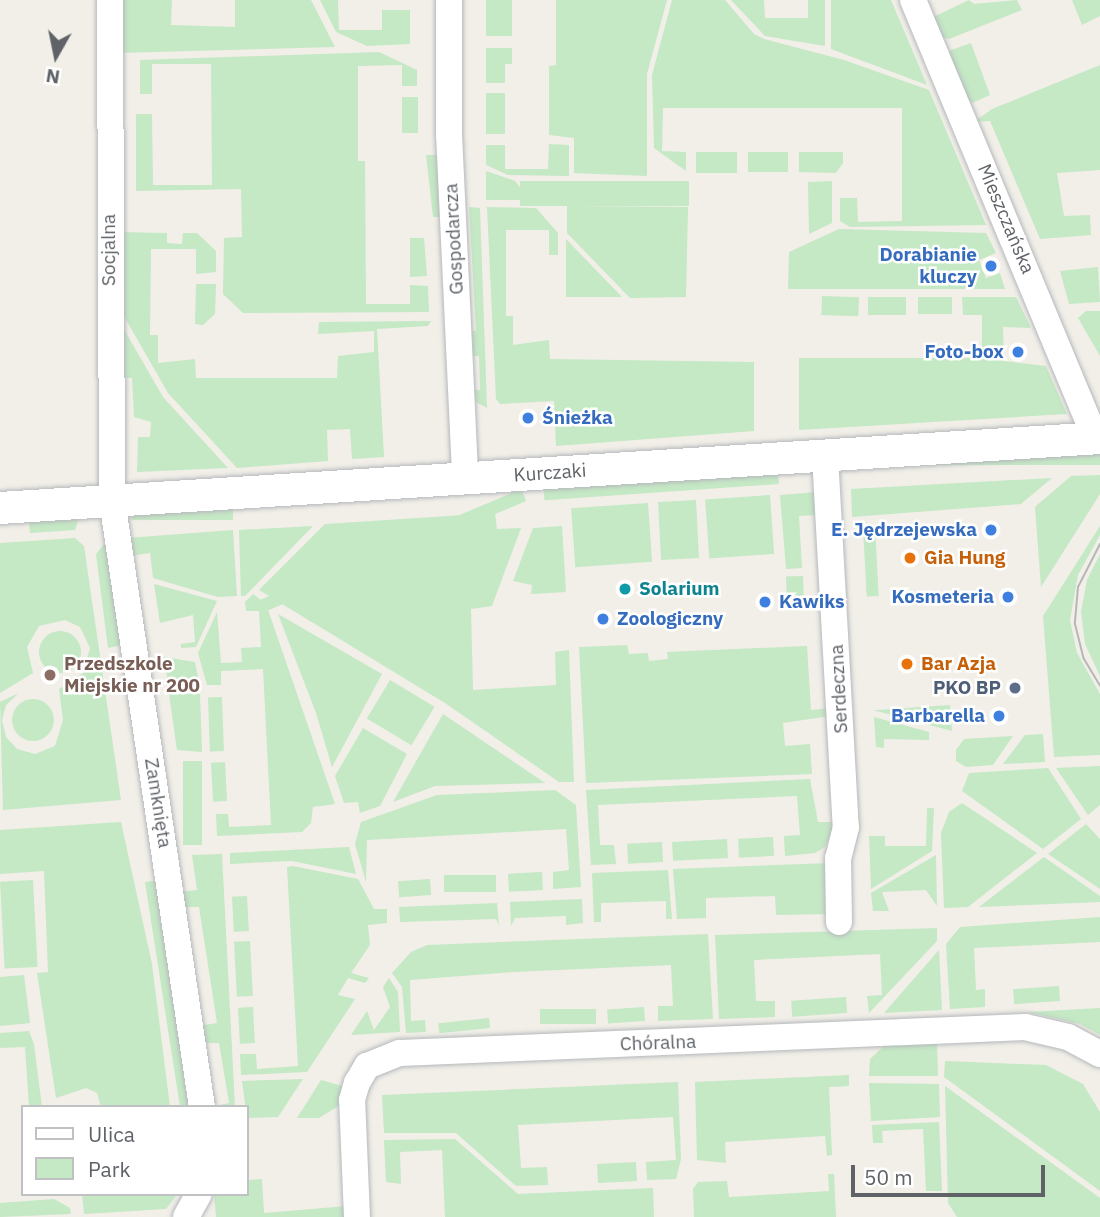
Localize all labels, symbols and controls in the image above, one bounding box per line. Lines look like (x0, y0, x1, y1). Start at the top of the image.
north arrow (21, 21, 91, 91)
text: N (44, 64, 61, 90)
street label: Mieszczańska (973, 161, 1039, 277)
street label: Gospodarcza (440, 183, 468, 295)
street label: Socjalna (98, 214, 120, 286)
place label: Dorabianie kluczy (880, 244, 977, 288)
marker: Dorabianie kluczy (983, 258, 999, 274)
place label: Foto-box (925, 341, 1004, 363)
marker: Foto-box (1010, 344, 1026, 360)
place label: Śnieżka (542, 407, 613, 429)
marker: Śnieżka (520, 410, 536, 426)
street label: Kurczaki (513, 459, 587, 487)
place label: E. Jędrzejewska (831, 519, 977, 541)
marker: E. Jędrzejewska (983, 522, 999, 538)
place label: Gia Hung (924, 547, 1005, 569)
marker: Gia Hung (902, 550, 918, 566)
place label: Solarium (639, 578, 720, 600)
marker: Solarium (617, 581, 633, 597)
place label: Kosmeteria (891, 586, 994, 608)
marker: Kosmeteria (1000, 589, 1016, 605)
place label: Kawiks (779, 591, 844, 613)
marker: Kawiks (757, 594, 773, 610)
place label: Zoologiczny (617, 608, 723, 630)
marker: Zoologiczny (595, 611, 611, 627)
street label: Serdeczna (825, 644, 853, 734)
place label: Przedszkole Miejskie nr 200 (64, 653, 200, 697)
place label: Bar Azja (921, 653, 996, 675)
marker: Bar Azja (899, 656, 915, 672)
marker: Przedszkole Miejskie nr 200 (42, 667, 58, 683)
place label: PKO BP (933, 677, 1001, 699)
marker: PKO BP (1007, 680, 1023, 696)
place label: Barbarella (891, 705, 985, 727)
marker: Barbarella (991, 708, 1007, 724)
street label: Zamknięta (140, 756, 176, 850)
street label: Chóralna (619, 1030, 697, 1056)
legend (21, 1105, 248, 1196)
text: Ulica (88, 1120, 135, 1148)
scale bar (855, 1150, 1049, 1194)
text: Park (88, 1155, 131, 1183)
text: 50 m (864, 1163, 913, 1191)

